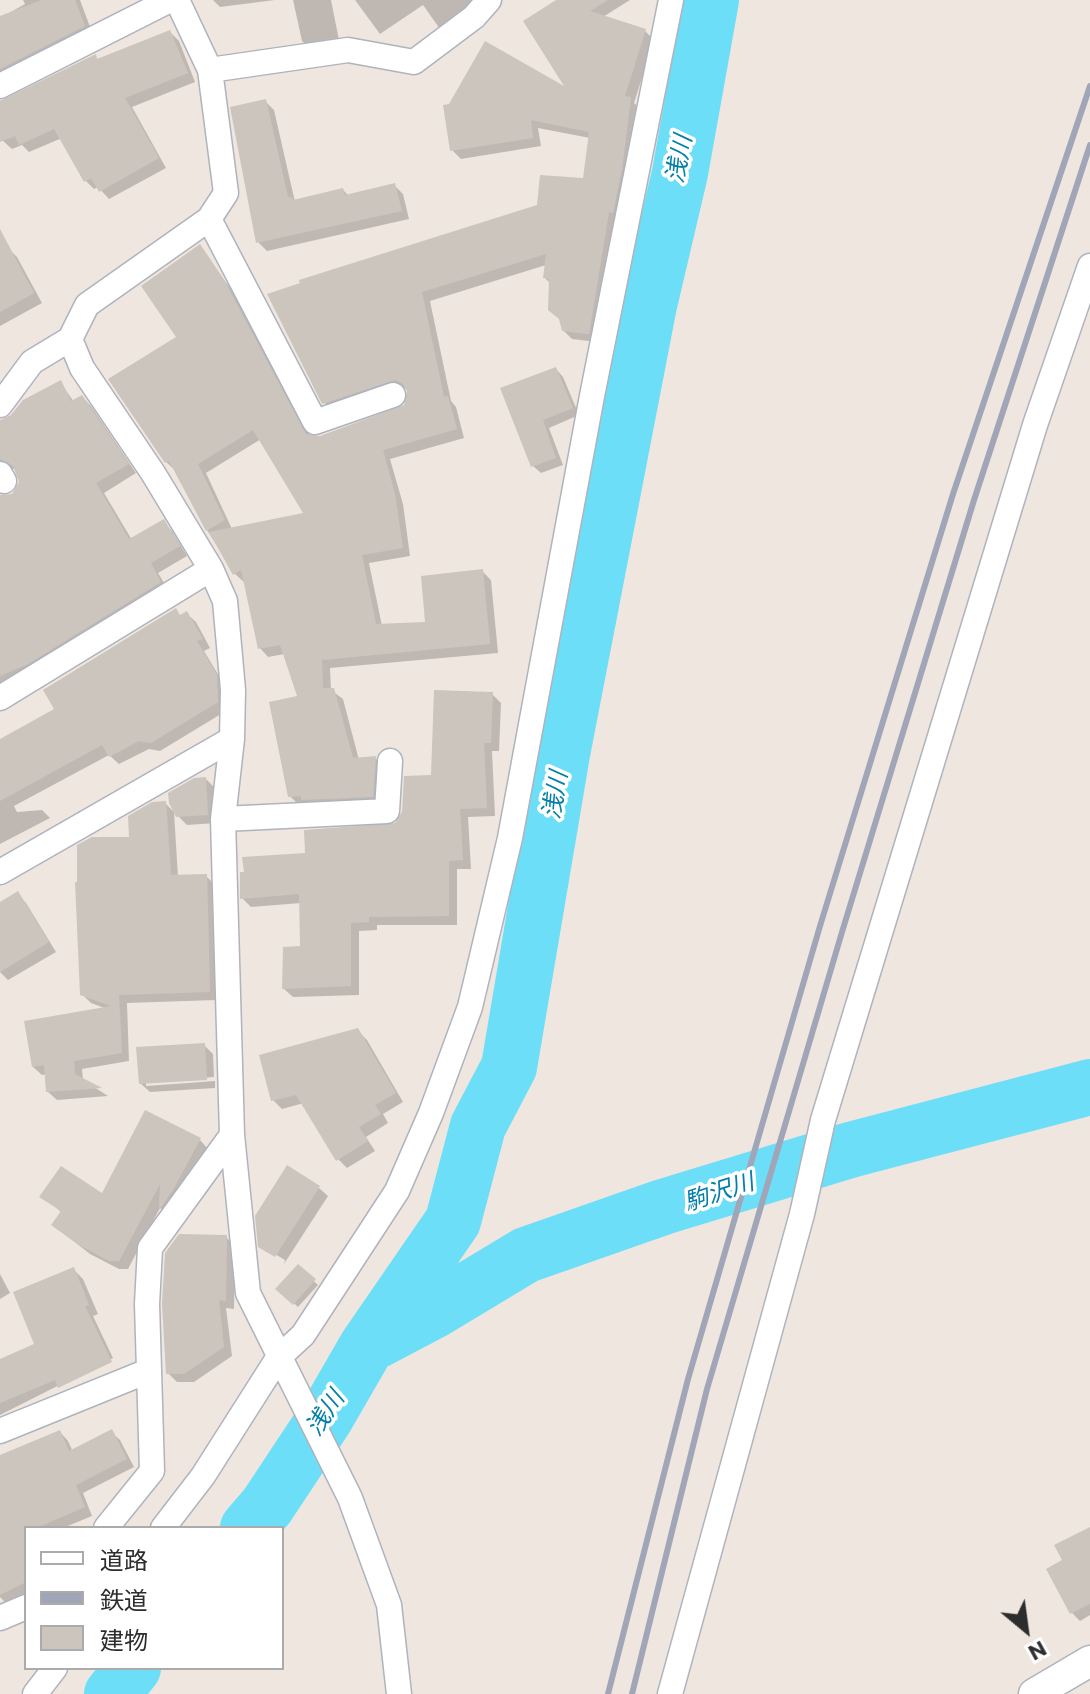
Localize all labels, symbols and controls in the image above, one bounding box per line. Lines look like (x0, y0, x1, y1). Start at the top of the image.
water label: 浅川 (660, 133, 698, 185)
water label: 浅川 (537, 769, 573, 821)
water label: 駒沢川 (680, 1167, 758, 1217)
water label: 浅川 (300, 1385, 350, 1441)
legend (24, 1526, 284, 1670)
text: 道路 (100, 1545, 148, 1574)
text: 鉄道 (100, 1585, 148, 1614)
north arrow (986, 1590, 1066, 1670)
text: 建物 (100, 1625, 148, 1654)
text: N (1024, 1636, 1052, 1667)

